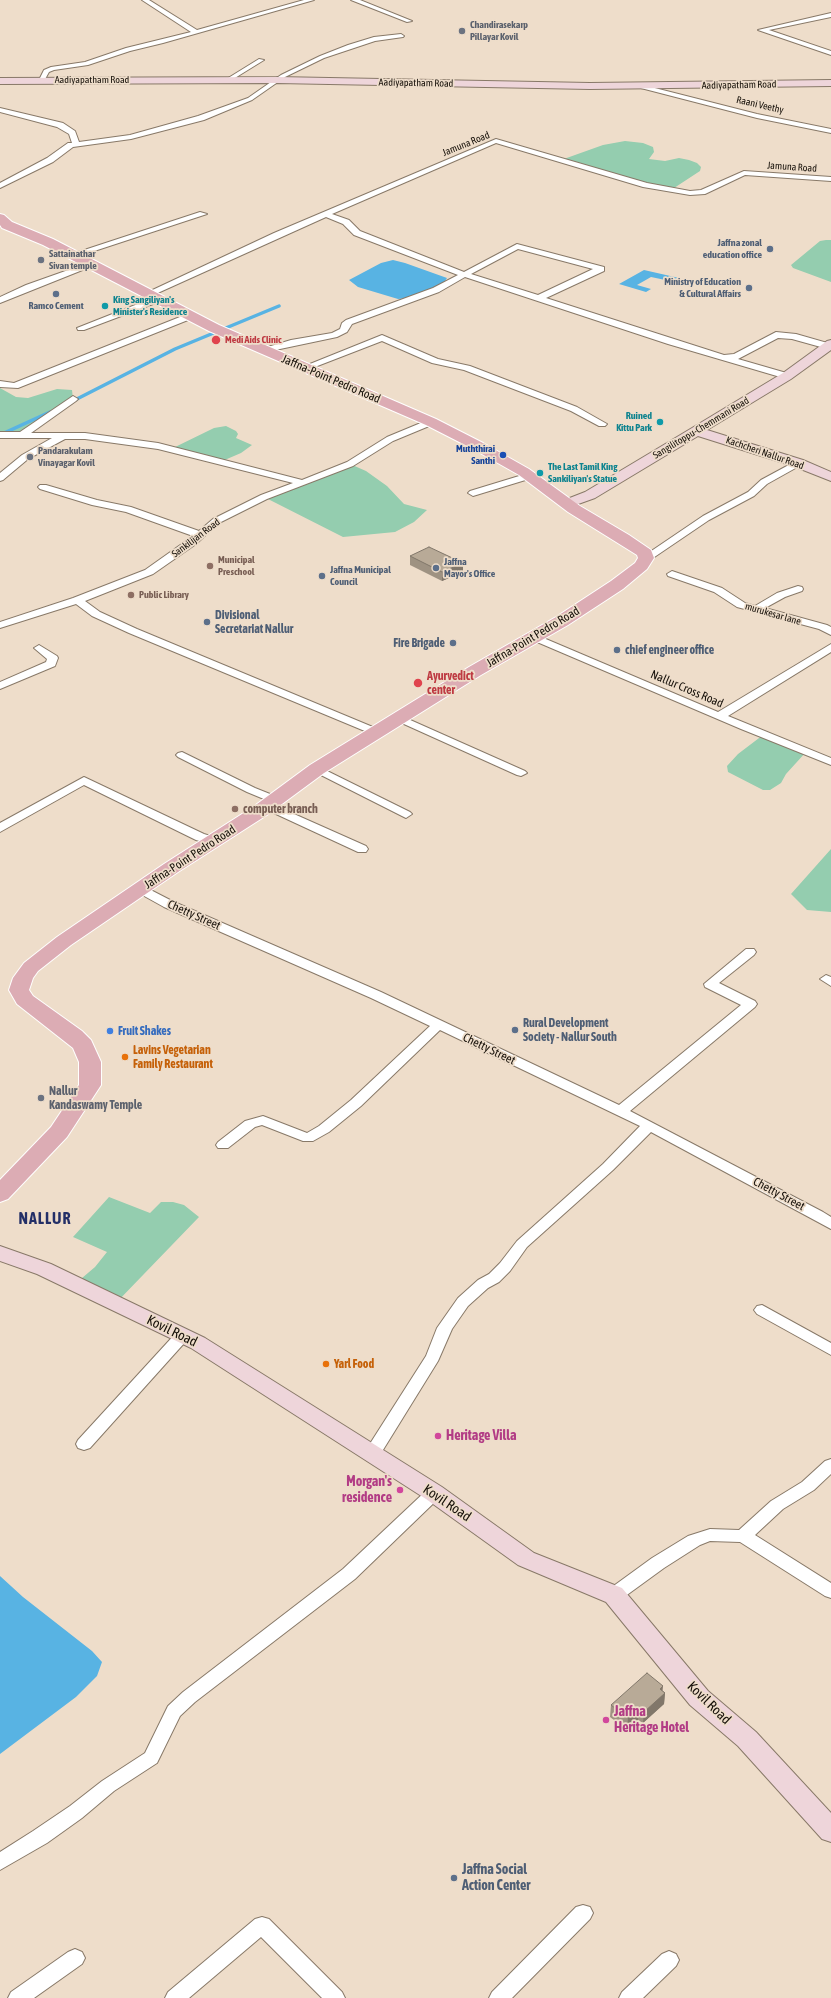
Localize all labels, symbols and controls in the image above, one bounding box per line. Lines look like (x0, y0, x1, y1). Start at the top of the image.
place label: Chandirasekarp Pillayar Kovil (470, 19, 528, 42)
marker: Chandirasekarp Pillayar Kovil (457, 26, 467, 36)
street label: Aadiyapatham Road (55, 74, 129, 86)
street label: Aadiyapatham Road (379, 76, 453, 90)
street label: Aadiyapatham Road (702, 78, 776, 92)
street label: Raani Veethy (735, 94, 785, 116)
street label: Jamuna Road (441, 129, 491, 159)
street label: Jamuna Road (767, 159, 817, 175)
place label: Jaffna zonal education office (703, 237, 762, 260)
marker: Jaffna zonal education office (765, 244, 775, 254)
place label: Sattainathar Sivan temple (49, 248, 97, 272)
marker: Sattainathar Sivan temple (36, 255, 46, 265)
place label: Ministry of Education & Cultural Affairs (664, 276, 741, 300)
marker: Ministry of Education & Cultural Affairs (744, 283, 754, 293)
marker: Ramco Cement (51, 289, 61, 299)
place label: King Sangiliyan's Minister's Residence (113, 294, 187, 318)
place label: Ramco Cement (28, 300, 84, 312)
marker: King Sangiliyan's Minister's Residence (100, 301, 110, 311)
marker: Medi Aids Clinic (210, 334, 222, 346)
place label: Medi Aids Clinic (225, 334, 282, 346)
street label: Jaffna-Point Pedro Road (279, 352, 383, 406)
street label: Sangilitoppu-Chemmani Road (651, 395, 751, 461)
place label: Ruined Kittu Park (616, 410, 652, 434)
marker: Ruined Kittu Park (655, 417, 665, 427)
street label: Kachcheri Nallur Road (724, 434, 806, 472)
place label: Muththirai Santhi (456, 443, 495, 466)
place label: Pandarakulam Vinayagar Kovil (38, 445, 95, 468)
marker: Muththirai Santhi (498, 450, 508, 460)
marker: Pandarakulam Vinayagar Kovil (25, 452, 35, 462)
place label: The Last Tamil King Sankiliyan's Statue (548, 461, 617, 484)
marker: The Last Tamil King Sankiliyan's Statue (535, 468, 545, 478)
street label: Sankilijan Road (170, 516, 222, 560)
place label: Municipal Preschool (218, 554, 255, 578)
place label: Jaffna Mayor's Office (444, 556, 495, 580)
marker: Municipal Preschool (205, 561, 215, 571)
marker: Jaffna Mayor's Office (431, 563, 441, 573)
place label: Jaffna Municipal Council (330, 564, 391, 588)
marker: Jaffna Municipal Council (317, 571, 327, 581)
place label: Public Library (139, 589, 189, 601)
marker: Public Library (126, 590, 136, 600)
street label: murukesar lane (744, 600, 802, 628)
street label: Jaffna-Point Pedro Road (484, 604, 582, 670)
place label: Divisional Secretariat Nallur (215, 608, 293, 636)
marker: Divisional Secretariat Nallur (202, 617, 212, 627)
place label: Fire Brigade (393, 636, 445, 650)
marker: Fire Brigade (448, 638, 458, 648)
place label: chief engineer office (625, 643, 714, 657)
marker: chief engineer office (612, 645, 622, 655)
street label: Nallur Cross Road (648, 667, 726, 711)
place label: Ayurvedict center (427, 669, 474, 697)
marker: Ayurvedict center (412, 677, 424, 689)
place label: computer branch (243, 802, 318, 816)
marker: computer branch (230, 804, 240, 814)
street label: Jaffna-Point Pedro Road (142, 822, 238, 892)
street label: Chetty Street (165, 897, 223, 933)
place label: Rural Development Society - Nallur South (523, 1016, 617, 1044)
place label: Fruit Shakes (118, 1024, 171, 1038)
marker: Rural Development Society - Nallur South (510, 1025, 520, 1035)
marker: Fruit Shakes (105, 1026, 115, 1036)
street label: Chetty Street (460, 1030, 518, 1068)
place label: Lavins Vegetarian Family Restaurant (133, 1043, 213, 1071)
marker: Lavins Vegetarian Family Restaurant (120, 1052, 130, 1062)
place label: Nallur Kandaswamy Temple (49, 1084, 142, 1112)
marker: Nallur Kandaswamy Temple (36, 1093, 46, 1103)
street label: Chetty Street (751, 1174, 807, 1214)
district label: NALLUR (18, 1209, 72, 1229)
street label: Kovil Road (144, 1312, 200, 1350)
place label: Yarl Food (334, 1357, 374, 1371)
marker: Yarl Food (321, 1359, 331, 1369)
place label: Heritage Villa (446, 1428, 516, 1444)
marker: Heritage Villa (433, 1431, 443, 1441)
place label: Morgan's residence (342, 1474, 392, 1506)
street label: Kovil Road (420, 1481, 474, 1525)
marker: Morgan's residence (395, 1485, 405, 1495)
street label: Kovil Road (684, 1678, 734, 1728)
place label: Jaffna Heritage Hotel (614, 1704, 689, 1736)
marker: Jaffna Heritage Hotel (601, 1715, 611, 1725)
place label: Jaffna Social Action Center (462, 1862, 530, 1894)
marker: Jaffna Social Action Center (449, 1873, 459, 1883)

